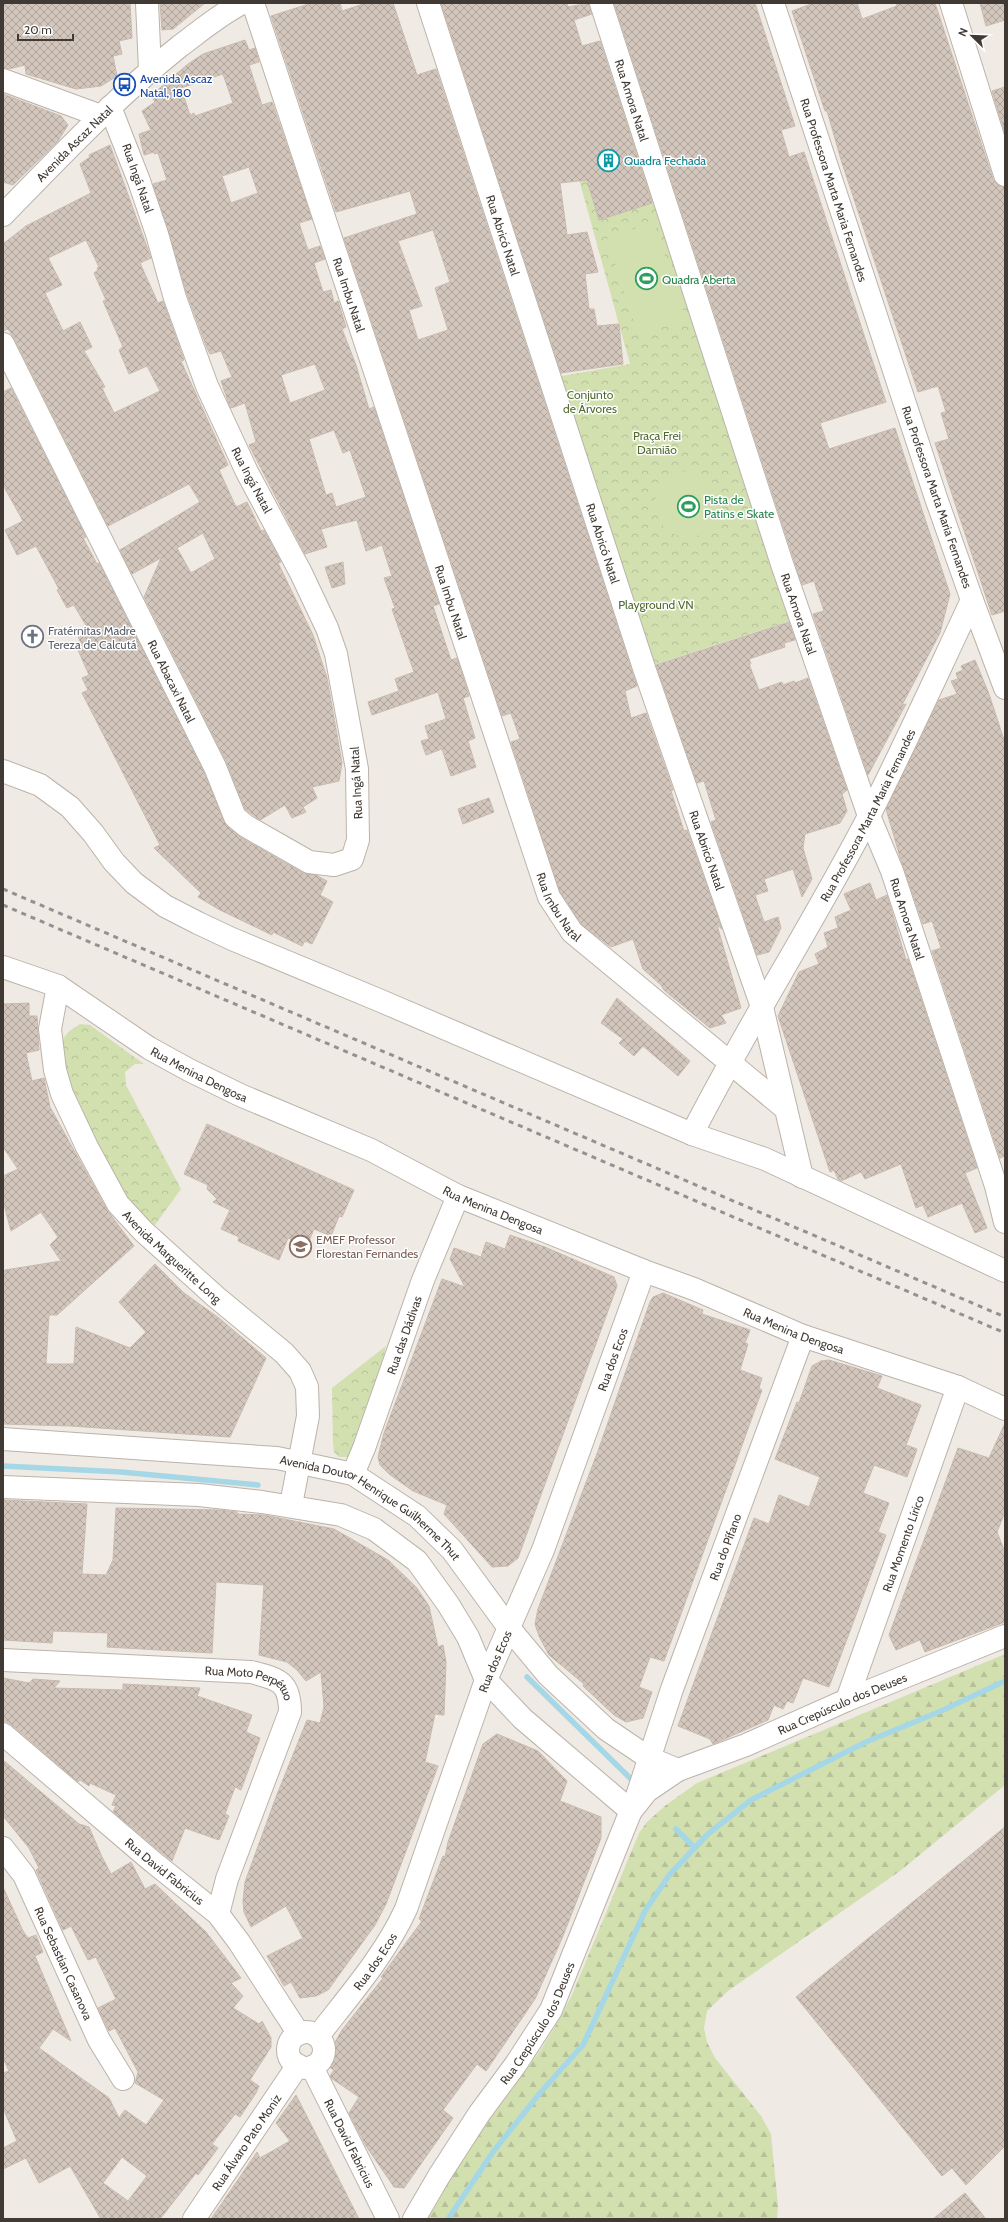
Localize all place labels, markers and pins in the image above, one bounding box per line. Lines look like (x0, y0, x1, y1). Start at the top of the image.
place label: Avenida Ascaz Natal, 180 (140, 71, 213, 100)
bus stop icon: Avenida Ascaz Natal, 180 (111, 72, 137, 98)
building icon: Quadra Fechada (596, 147, 622, 173)
place label: Quadra Fechada (624, 153, 706, 168)
sports icon: Quadra Aberta (633, 266, 659, 292)
place label: Quadra Aberta (662, 272, 736, 287)
place label: Pista de Patins e Skate (704, 492, 774, 521)
sports icon: Pista de Patins e Skate (675, 493, 701, 519)
place label: Fratérnitas Madre Tereza de Calcutá (48, 623, 137, 652)
church icon: Fratérnitas Madre Tereza de Calcutá (19, 624, 45, 650)
place label: EMEF Professor Florestan Fernandes (316, 1232, 418, 1261)
school or university icon: EMEF Professor Florestan Fernandes (288, 1233, 314, 1259)

